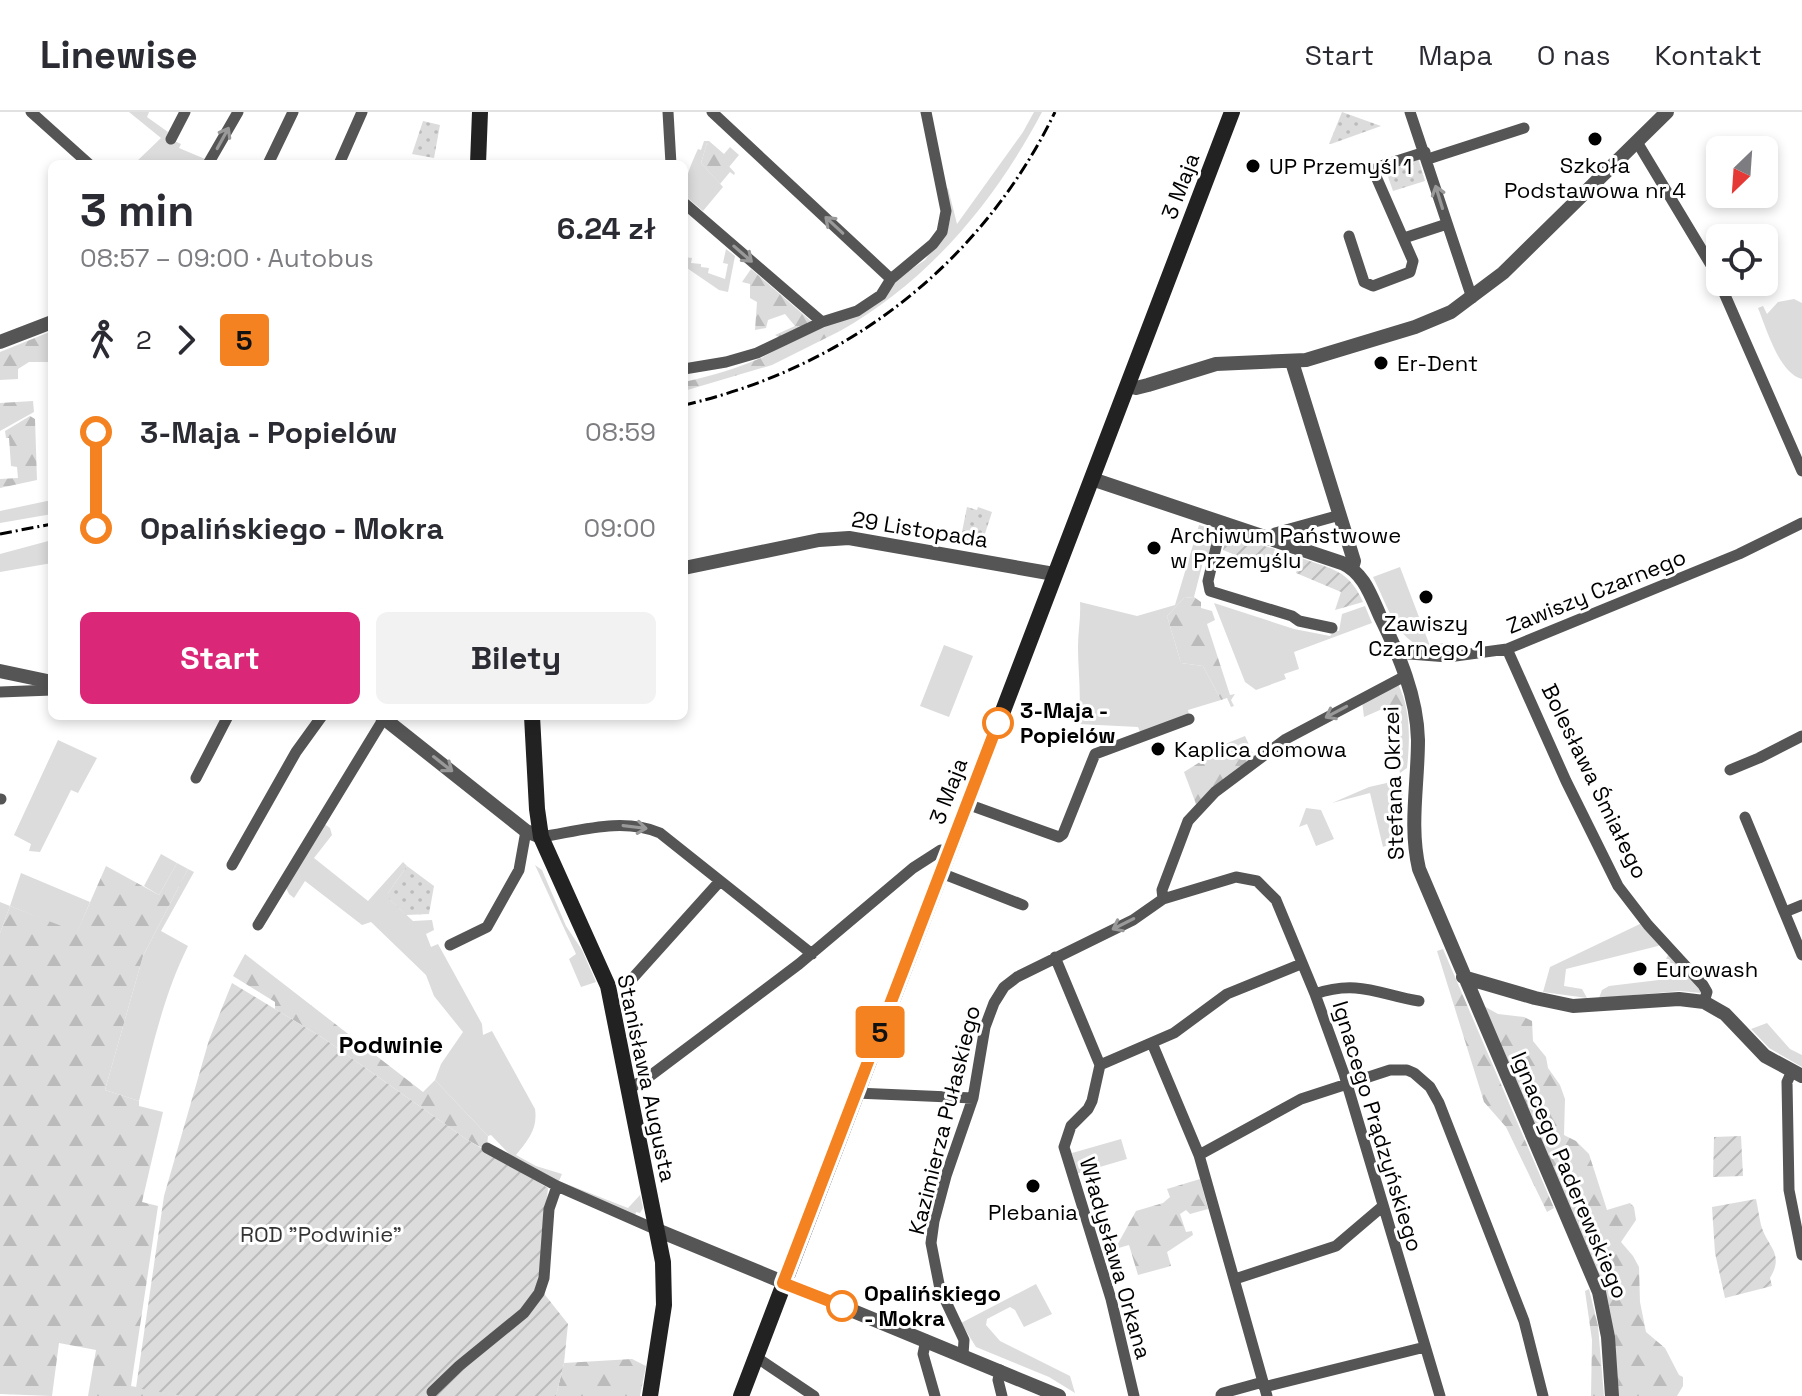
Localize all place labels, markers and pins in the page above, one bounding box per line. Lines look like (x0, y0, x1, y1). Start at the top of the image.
marker: Szkoła Podstawowa nr 4 (1586, 130, 1604, 148)
place label: Szkoła Podstawowa nr 4 (1504, 151, 1686, 204)
place label: UP Przemyśl 1 (1269, 152, 1412, 180)
marker: UP Przemyśl 1 (1244, 157, 1262, 175)
place label: Er-Dent (1397, 349, 1478, 377)
marker: Er-Dent (1372, 354, 1390, 372)
place label: Archiwum Państwowe w Przemyślu (1170, 521, 1401, 574)
marker: Archiwum Państwowe w Przemyślu (1145, 539, 1163, 557)
marker: Zawiszy Czarnego 1 (1417, 588, 1435, 606)
place label: Zawiszy Czarnego 1 (1368, 609, 1484, 662)
place label: 3-Maja - Popielów (1020, 696, 1116, 749)
marker: 3-Maja - Popielów (983, 708, 1013, 738)
place label: Kaplica domowa (1174, 735, 1347, 763)
marker: Kaplica domowa (1149, 740, 1167, 758)
place label: Eurowash (1656, 955, 1758, 983)
marker: Eurowash (1631, 960, 1649, 978)
marker: Plebania (1024, 1177, 1042, 1195)
place label: Plebania (988, 1198, 1078, 1226)
place label: Opalińskiego - Mokra (864, 1279, 1001, 1332)
marker: Opalińskiego - Mokra (827, 1291, 857, 1321)

